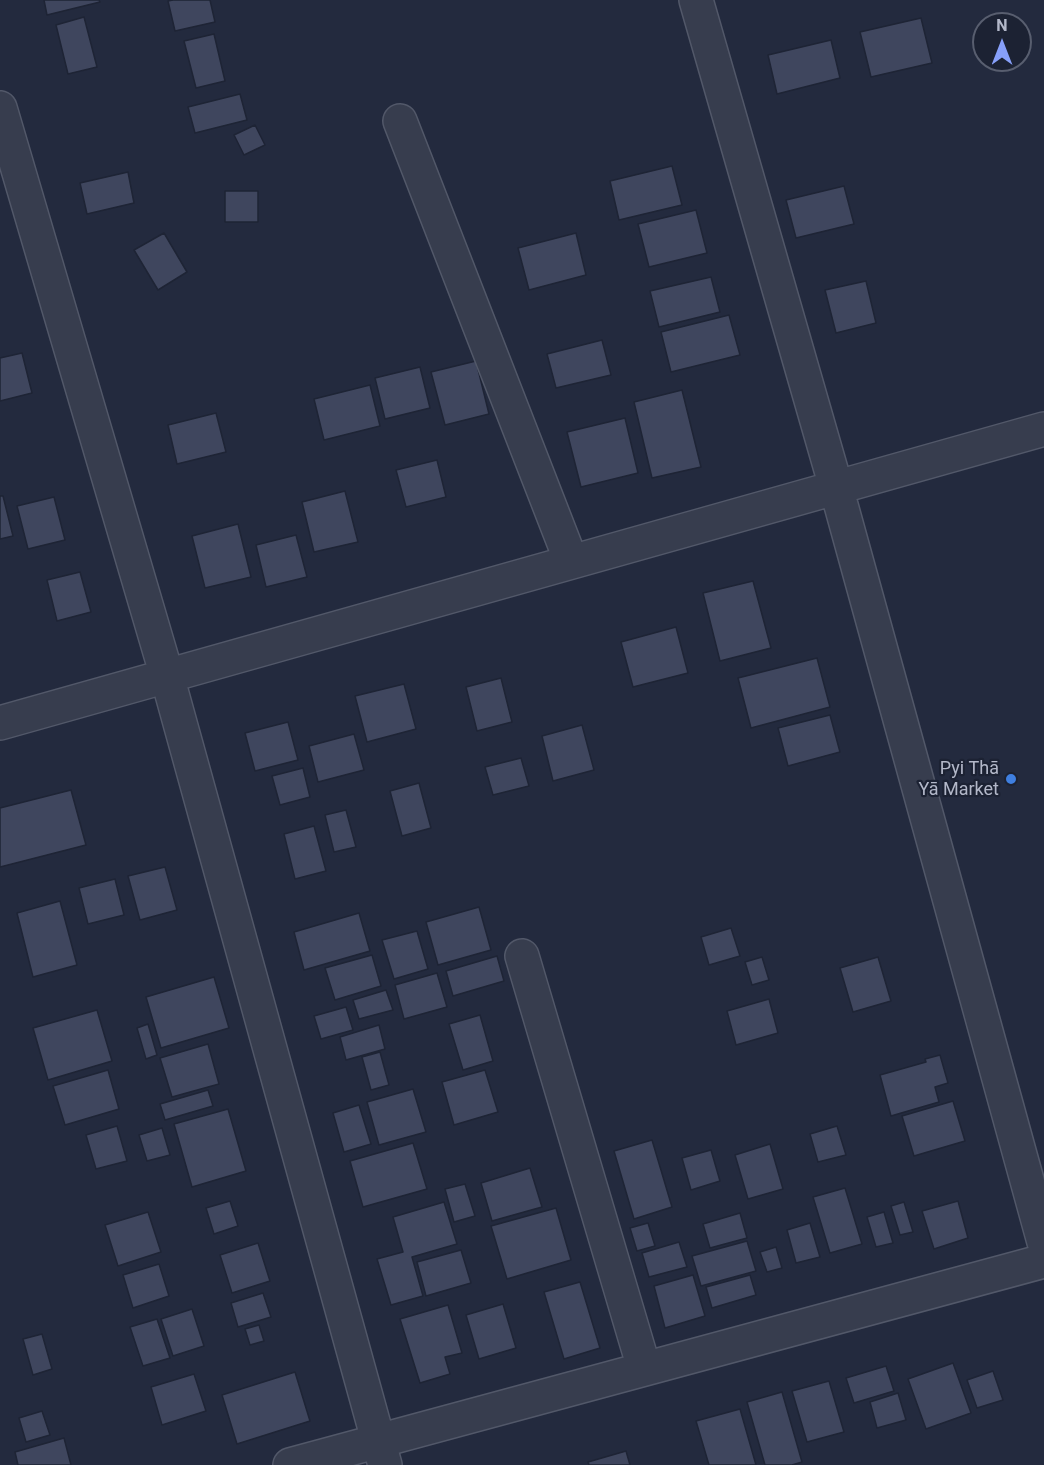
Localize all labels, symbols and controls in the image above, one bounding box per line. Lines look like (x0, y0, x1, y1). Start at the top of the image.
north arrow (972, 12, 1032, 72)
text: N (996, 16, 1008, 35)
place label: Pyi Thā Yā Market (919, 758, 999, 800)
marker: Pyi Thā Yā Market (1004, 772, 1018, 786)

